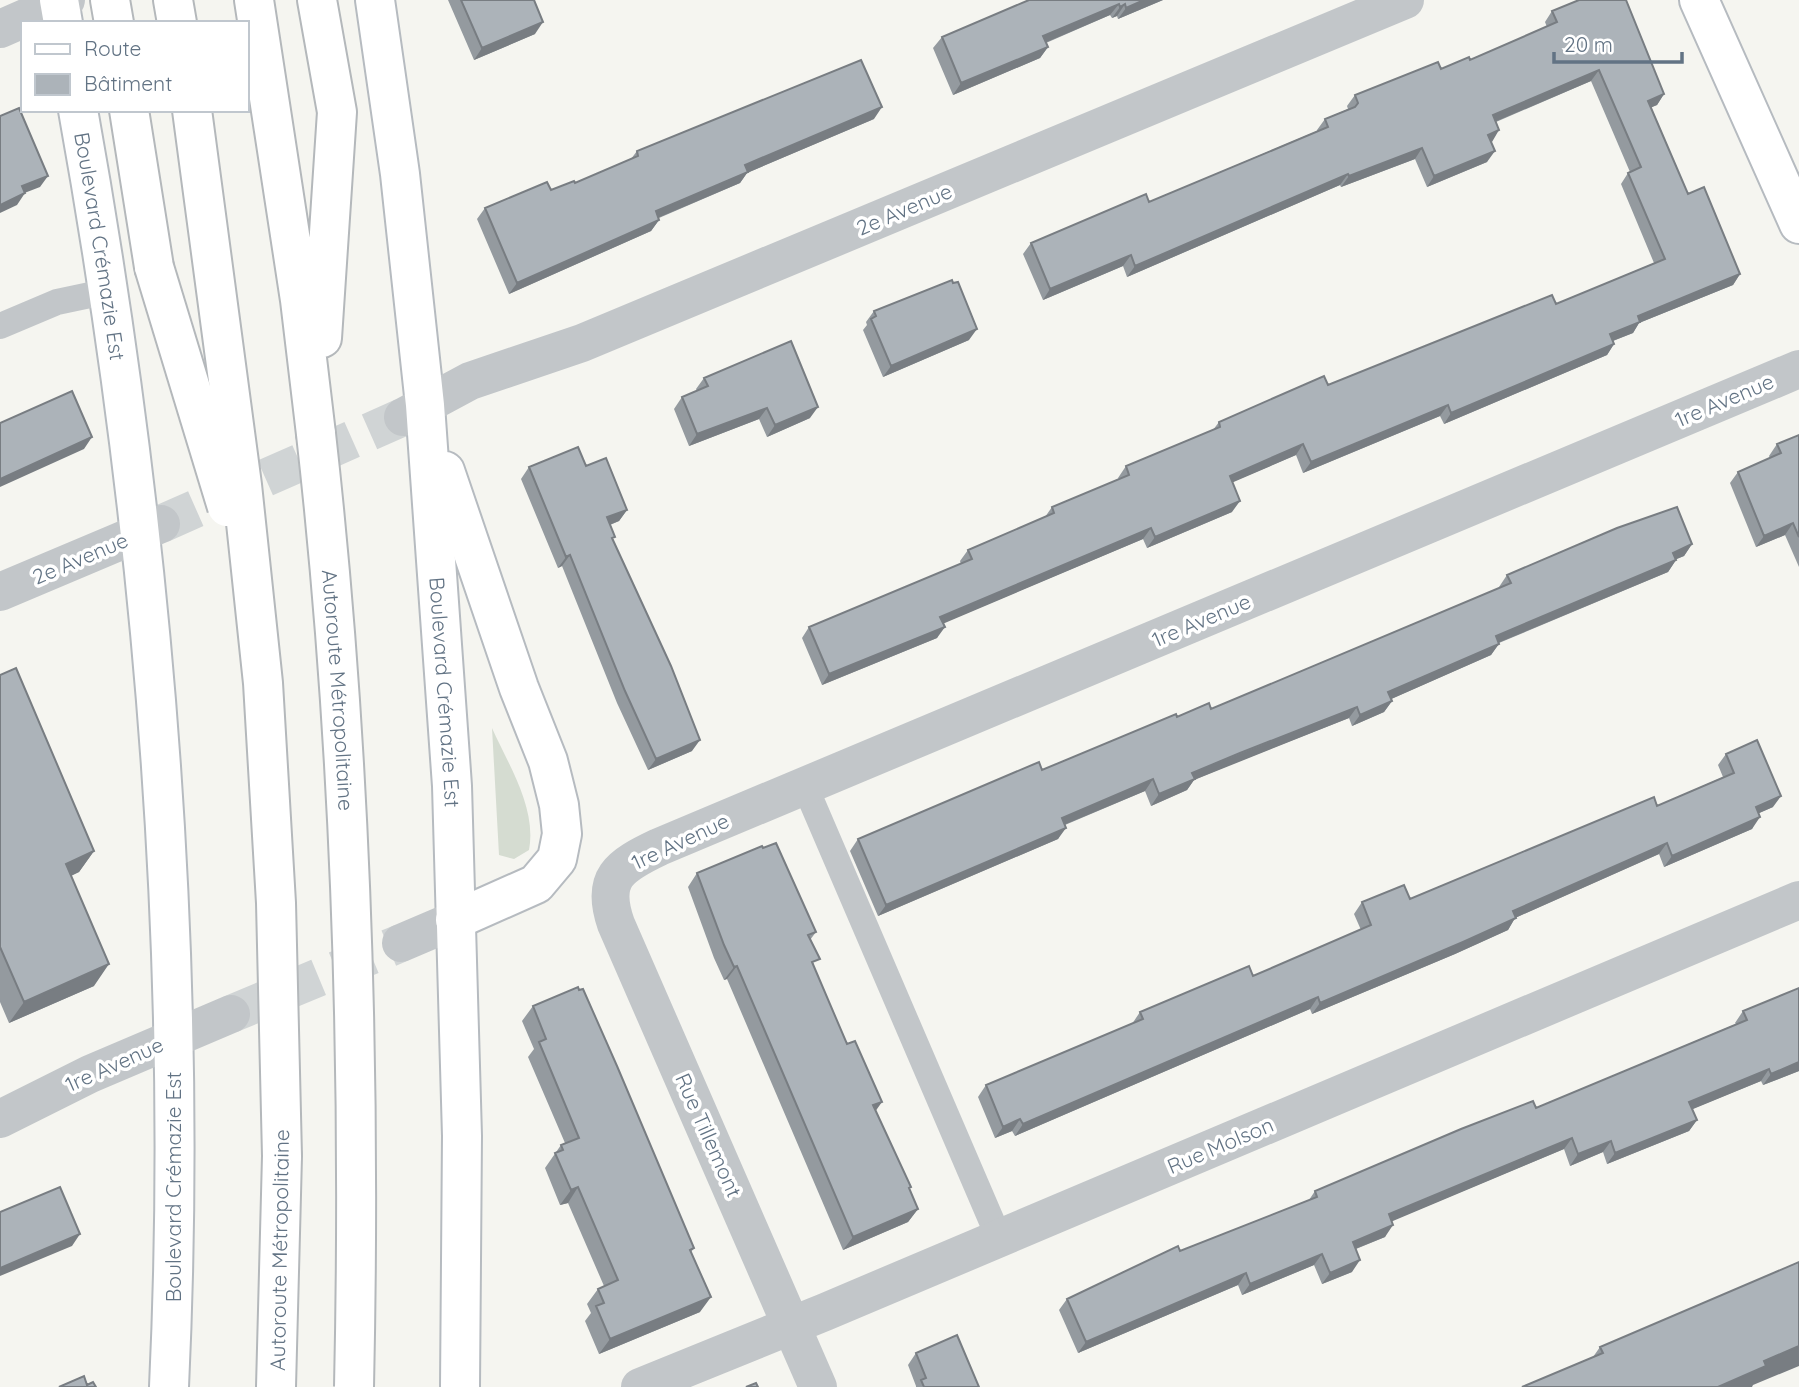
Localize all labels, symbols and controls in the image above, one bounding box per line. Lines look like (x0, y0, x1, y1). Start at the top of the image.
legend (21, 21, 248, 112)
scale bar (1554, 21, 1682, 65)
text: 20 m (1564, 31, 1613, 57)
text: Route (84, 35, 141, 61)
text: Bâtiment (84, 70, 172, 96)
street label: Boulevard Crémazie Est (69, 130, 131, 362)
street label: 2e Avenue (852, 177, 956, 241)
street label: 1re Avenue (1671, 368, 1777, 432)
street label: 2e Avenue (28, 526, 132, 590)
street label: Autoroute Métropolitaine (317, 568, 360, 811)
street label: Boulevard Crémazie Est (424, 576, 466, 808)
street label: 1re Avenue (1148, 588, 1254, 652)
street label: 1re Avenue (627, 807, 733, 875)
street label: 1re Avenue (61, 1031, 167, 1097)
street label: Rue Tillemont (670, 1069, 748, 1201)
street label: Boulevard Crémazie Est (160, 1072, 186, 1302)
street label: Rue Molson (1163, 1111, 1277, 1179)
street label: Autoroute Métropolitaine (264, 1129, 294, 1371)

